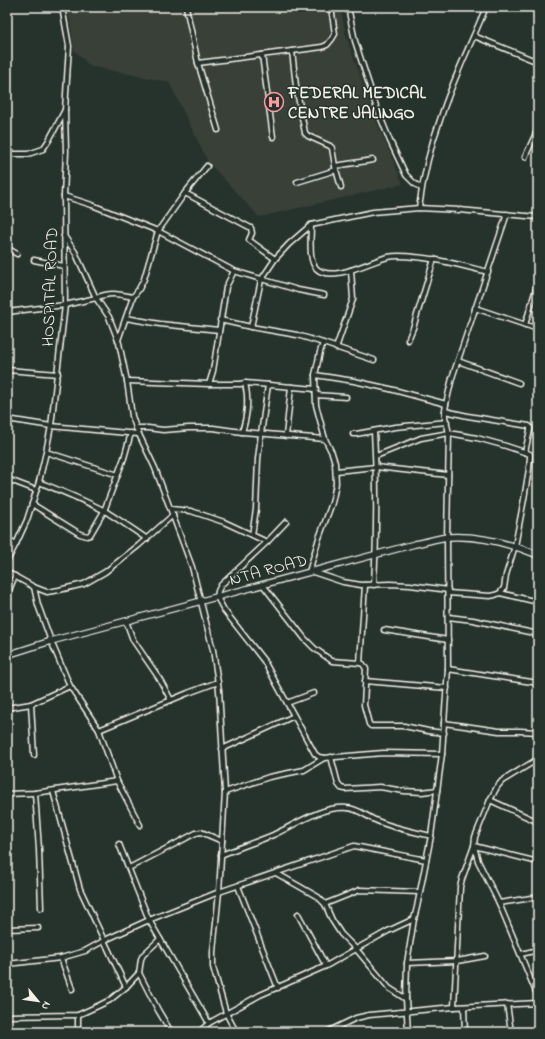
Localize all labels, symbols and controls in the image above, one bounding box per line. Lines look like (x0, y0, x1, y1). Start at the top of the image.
place label: FEDERAL MEDICAL CENTRE JALINGO (287, 81, 426, 126)
hospital icon: FEDERAL MEDICAL CENTRE JALINGO (263, 91, 285, 113)
street label: HOSPITAL ROAD (36, 227, 65, 347)
street label: NTA ROAD (227, 548, 310, 593)
north arrow (18, 981, 58, 1021)
text: N (37, 998, 55, 1012)

